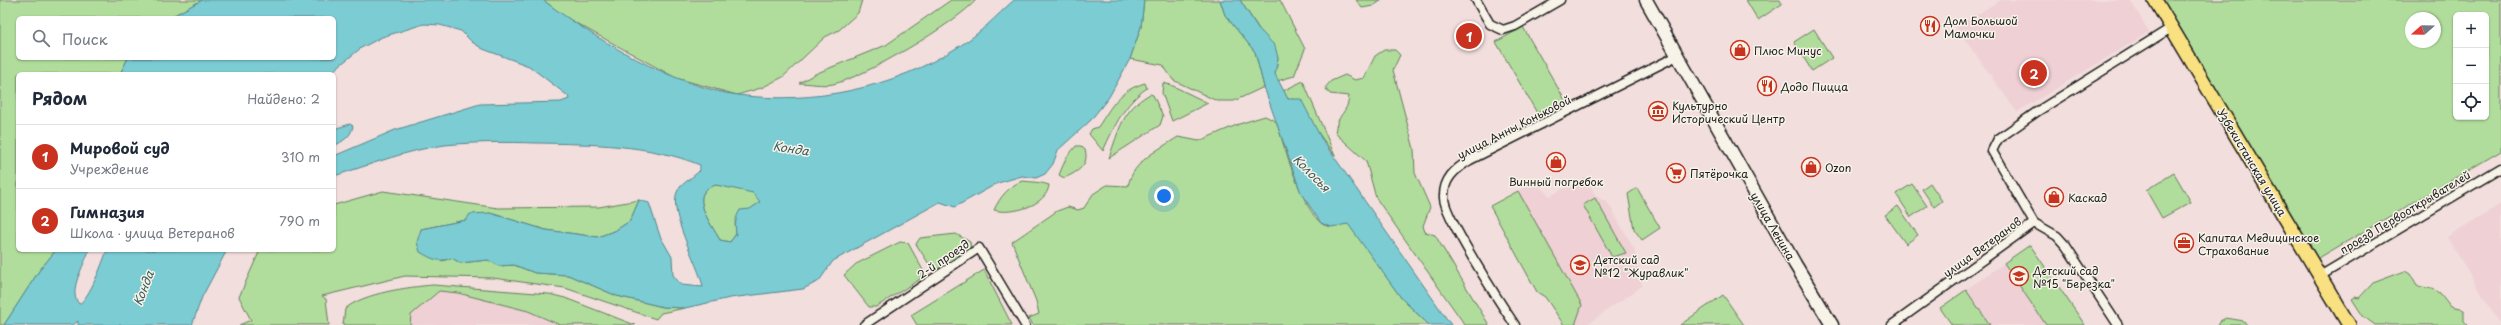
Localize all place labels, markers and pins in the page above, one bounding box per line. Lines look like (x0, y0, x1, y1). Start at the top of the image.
place label: Дом Большой Мамочки (1943, 12, 2018, 42)
restaurant icon: Дом Большой Мамочки (1919, 15, 1941, 37)
pin: 1 (1456, 21, 1482, 51)
shop icon: Плюс Минус (1729, 39, 1751, 61)
place label: Плюс Минус (1754, 42, 1821, 59)
pin: 2 (2021, 58, 2047, 88)
restaurant icon: Додо Пицца (1756, 75, 1778, 97)
place label: Додо Пицца (1780, 78, 1848, 95)
place label: Культурно Исторический Центр (1672, 97, 1785, 127)
museum icon: Культурно Исторический Центр (1647, 100, 1669, 122)
shop icon: Винный погребок (1545, 151, 1567, 173)
shop icon: Ozon (1800, 156, 1822, 178)
place label: Ozon (1825, 159, 1851, 176)
supermarket icon: Пятёрочка (1665, 162, 1687, 184)
place label: Пятёрочка (1690, 165, 1748, 182)
place label: Винный погребок (1509, 173, 1604, 190)
shop icon: Каскад (2043, 186, 2065, 208)
place label: Каскад (2068, 189, 2107, 206)
place label: Капитал Медицинское Страхование (2198, 229, 2319, 259)
office icon: Капитал Медицинское Страхование (2173, 232, 2195, 254)
place label: Детский сад №12 "Журавлик" (1593, 251, 1689, 281)
school or university icon: Детский сад №12 "Журавлик" (1569, 254, 1591, 276)
place label: Детский сад №15 "Березка" (2032, 262, 2115, 292)
school or university icon: Детский сад №15 "Березка" (2008, 265, 2030, 287)

